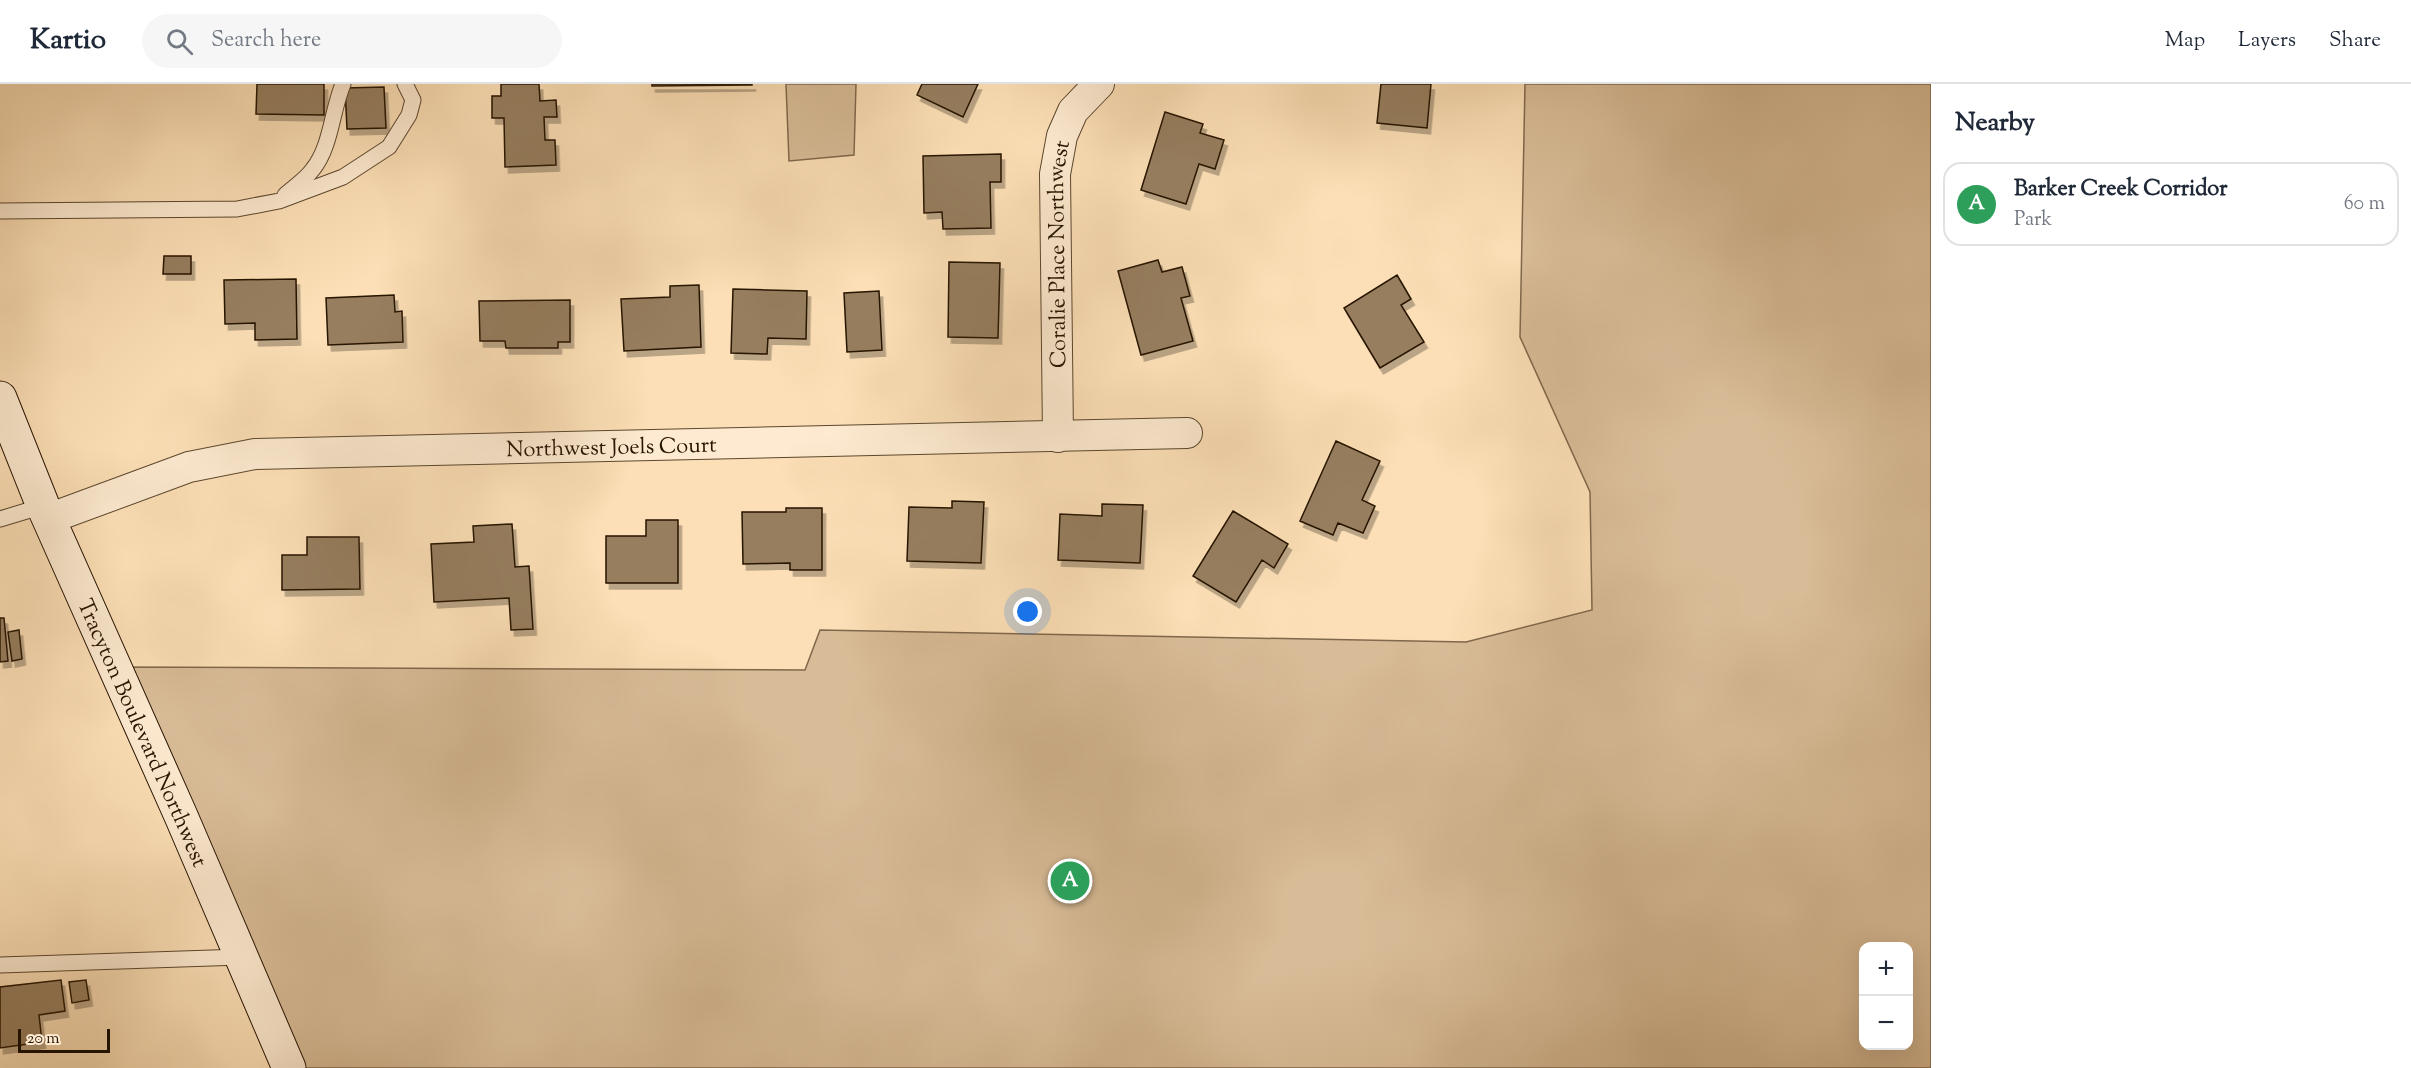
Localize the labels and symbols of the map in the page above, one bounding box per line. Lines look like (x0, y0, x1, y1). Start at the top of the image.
street label: Coralie Place Northwest (1042, 138, 1080, 368)
street label: Northwest Joels Court (506, 431, 717, 467)
street label: Tracyton Boulevard Northwest (67, 594, 214, 873)
your location (1013, 597, 1042, 626)
pin: A (1050, 858, 1090, 904)
scale bar (18, 1026, 110, 1054)

